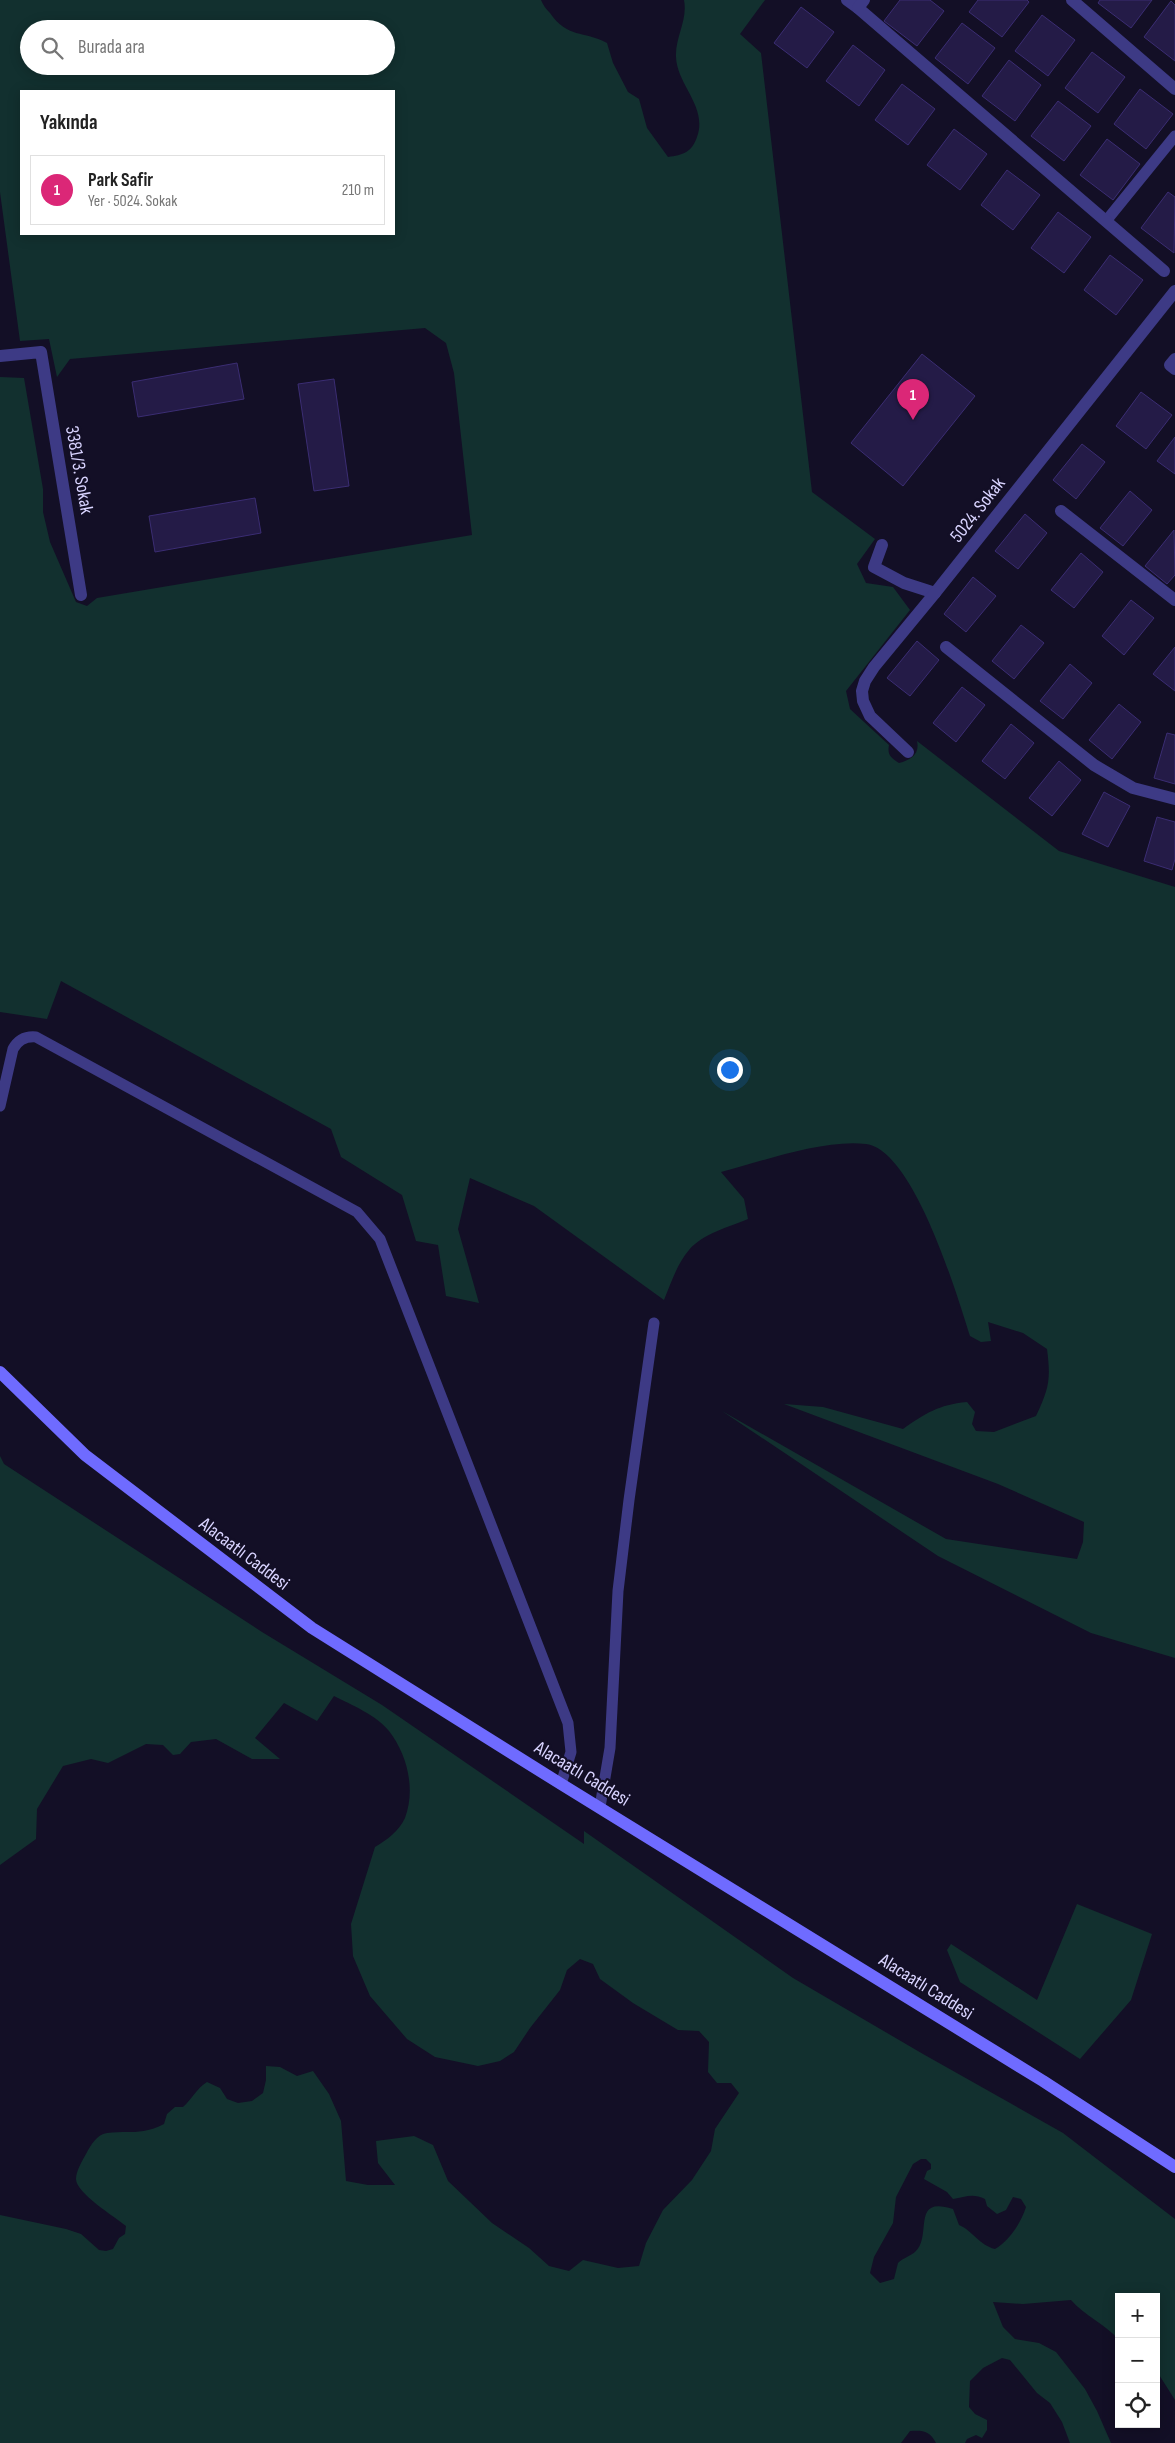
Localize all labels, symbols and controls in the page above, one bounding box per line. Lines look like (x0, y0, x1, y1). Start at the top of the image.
search box (20, 20, 395, 75)
icon: search (38, 34, 66, 62)
text: Burada ara (78, 36, 145, 59)
text: Yakında (40, 110, 97, 135)
text: Park Safir (88, 169, 153, 192)
text: 1 (54, 181, 60, 200)
text: 210 m (342, 181, 374, 200)
text: Yer · 5024. Sokak (88, 192, 177, 211)
pin: 1 (897, 379, 929, 420)
street label: 3381/3. Sokak (60, 424, 98, 517)
street label: 5024. Sokak (945, 472, 1011, 547)
your location (717, 1057, 743, 1083)
street label: Alacaatlı Caddesi (193, 1512, 294, 1595)
street label: Alacaatlı Caddesi (529, 1736, 634, 1811)
street label: Alacaatlı Caddesi (874, 1948, 978, 2025)
map controls (1115, 2293, 1160, 2428)
button: + (1115, 2293, 1160, 2338)
button: − (1115, 2338, 1160, 2383)
button: locate (1115, 2383, 1160, 2428)

